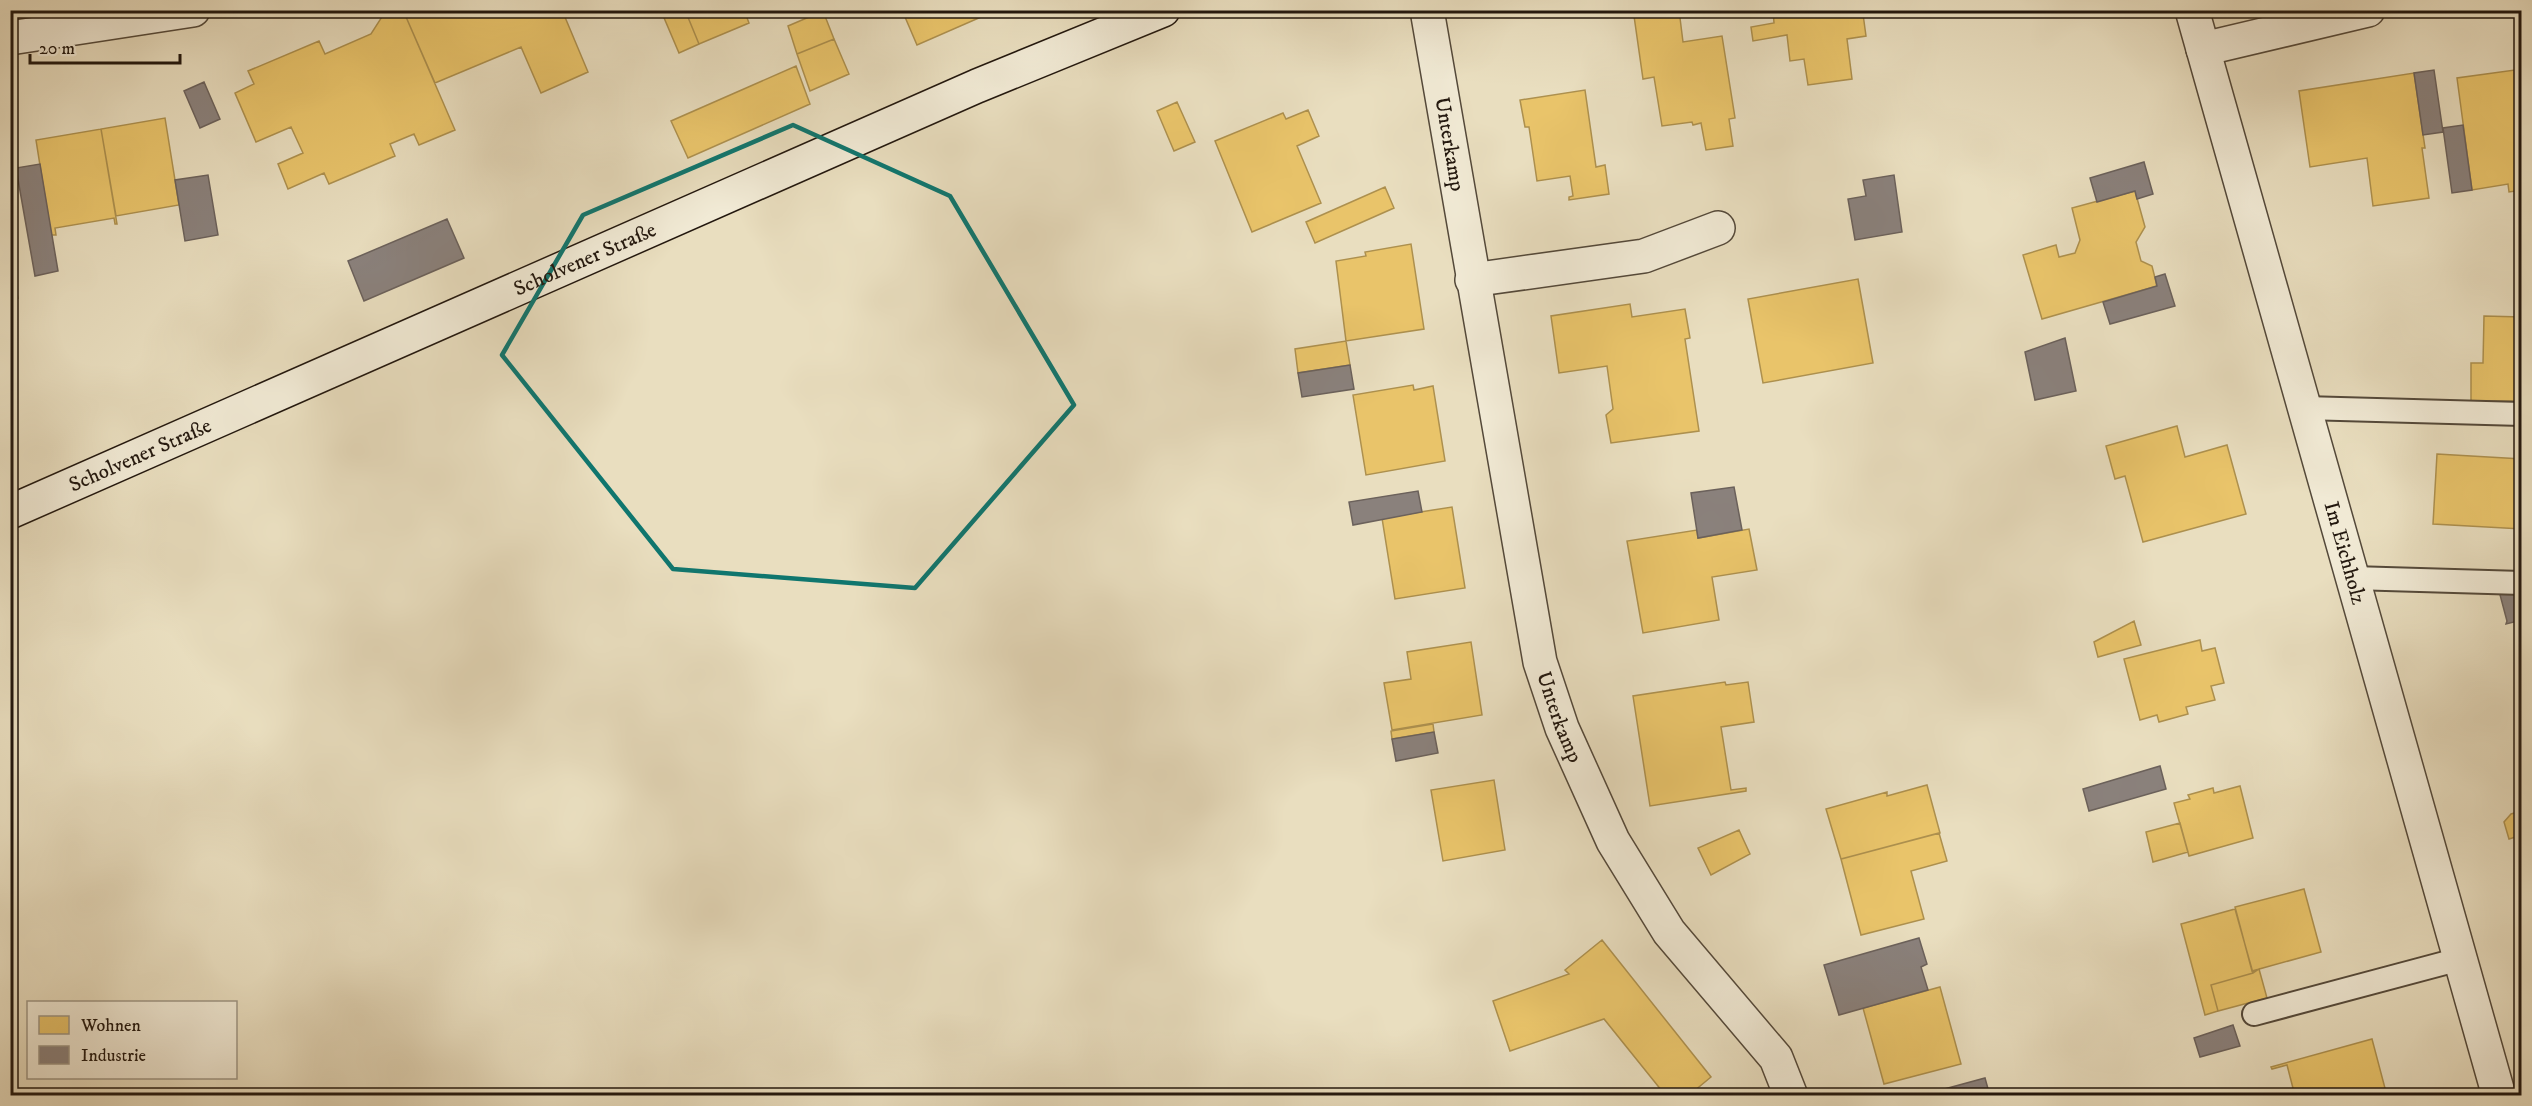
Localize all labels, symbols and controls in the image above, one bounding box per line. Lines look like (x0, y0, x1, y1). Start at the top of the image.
scale bar (30, 27, 180, 65)
text: 20 m (39, 38, 75, 60)
street label: Unterkamp (1428, 95, 1470, 193)
street label: Scholvener Straße (510, 217, 661, 302)
street label: Scholvener Straße (65, 413, 216, 498)
street label: Im Eichholz (2318, 499, 2371, 607)
street label: Unterkamp (1530, 668, 1588, 767)
legend (27, 1001, 237, 1079)
text: Wohnen (80, 1015, 142, 1037)
text: Industrie (81, 1045, 146, 1067)

